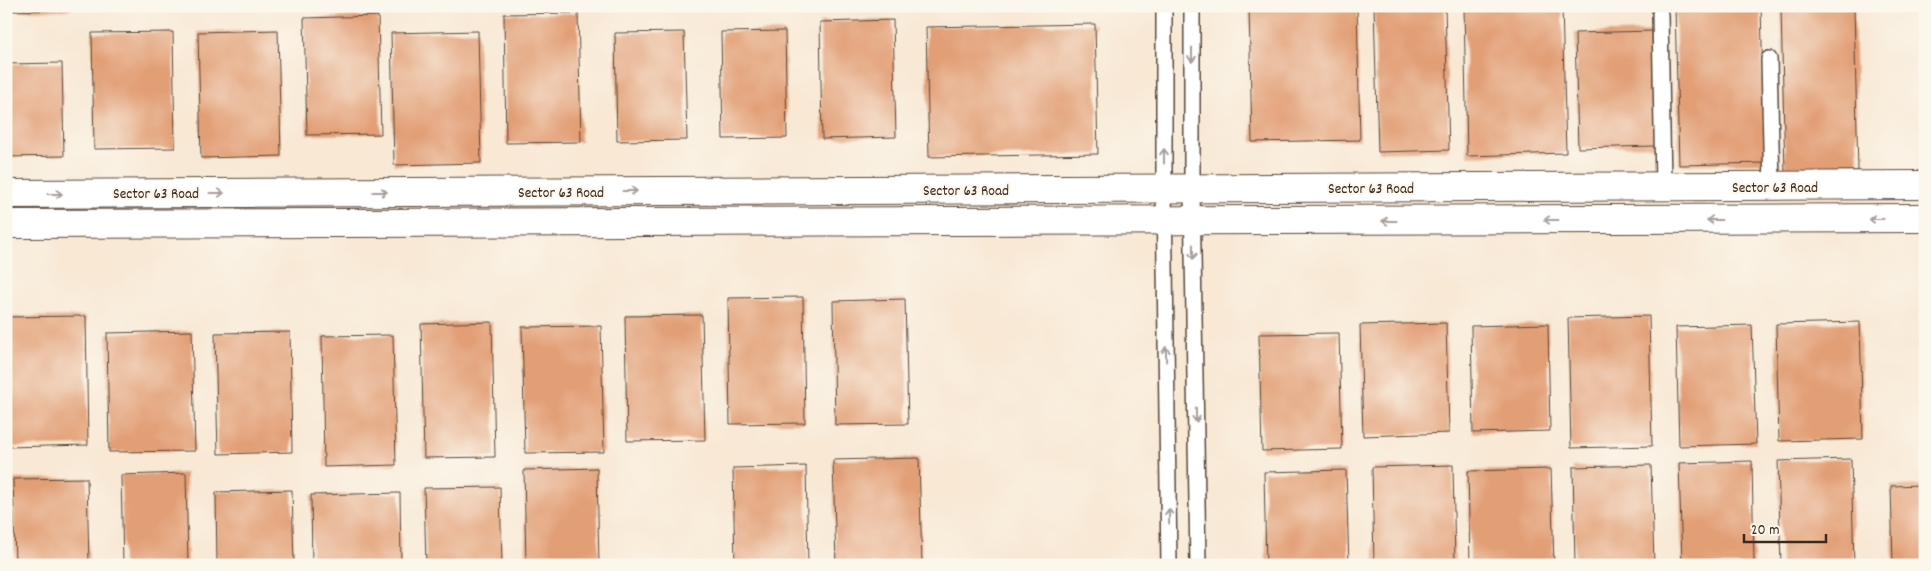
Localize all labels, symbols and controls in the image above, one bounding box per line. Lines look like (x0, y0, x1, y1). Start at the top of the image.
one-way arrow (1187, 46, 1197, 63)
one-way arrow (1159, 148, 1169, 164)
street label: Sector 63 Road (1732, 178, 1818, 200)
street label: Sector 63 Road (1328, 179, 1414, 201)
street label: Sector 63 Road (923, 181, 1009, 203)
street label: Sector 63 Road (518, 183, 604, 205)
street label: Sector 63 Road (113, 184, 199, 206)
one-way arrow (622, 186, 638, 196)
one-way arrow (372, 187, 388, 197)
one-way arrow (209, 188, 225, 198)
one-way arrow (46, 189, 63, 199)
one-way arrow (1868, 214, 1884, 224)
one-way arrow (1543, 215, 1560, 225)
one-way arrow (1706, 215, 1722, 225)
one-way arrow (1381, 216, 1397, 226)
one-way arrow (1188, 244, 1198, 260)
one-way arrow (1162, 346, 1171, 362)
one-way arrow (1191, 406, 1201, 423)
one-way arrow (1164, 508, 1174, 524)
scale bar (1744, 511, 1826, 543)
text: 20 m (1751, 520, 1779, 542)

